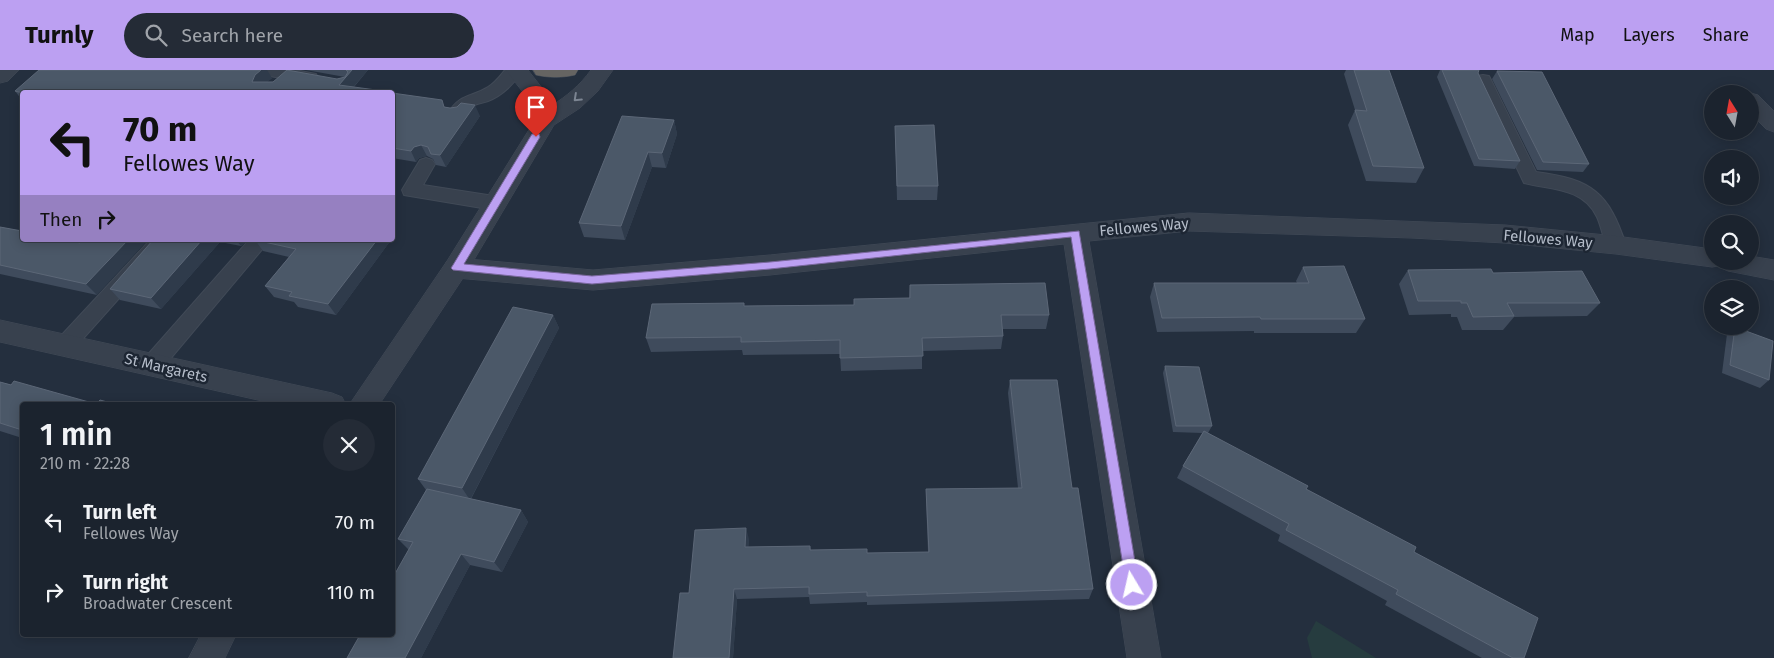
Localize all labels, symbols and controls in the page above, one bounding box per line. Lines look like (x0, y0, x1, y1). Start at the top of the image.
search box (124, 13, 474, 58)
text: Turnly (25, 21, 94, 49)
icon: search (142, 21, 170, 49)
text: Search here (182, 24, 283, 47)
text: Map (1560, 24, 1595, 46)
text: Layers (1623, 24, 1675, 46)
text: Share (1703, 24, 1749, 46)
north arrow (1704, 85, 1759, 140)
map controls (1704, 85, 1759, 335)
pin (515, 86, 557, 137)
one-way arrow (573, 92, 582, 101)
icon: arrive (522, 93, 550, 121)
text: 70 m (123, 108, 197, 150)
icon: left (40, 110, 105, 175)
text: Fellowes Way (123, 150, 255, 177)
button: sound (1704, 150, 1759, 205)
icon: right (92, 205, 120, 233)
text: Then (40, 208, 82, 231)
street label: Fellowes Way (1099, 214, 1190, 240)
button: search (1704, 215, 1759, 270)
street label: Fellowes Way (1503, 226, 1594, 252)
button: layers (1704, 280, 1759, 335)
street label: St Margarets (123, 350, 209, 386)
text: 1 min (40, 417, 112, 453)
button: close (323, 419, 375, 471)
text: 210 m · 22:28 (40, 454, 130, 473)
text: Turn left (83, 501, 157, 524)
icon: left (40, 508, 68, 536)
text: 70 m (335, 511, 375, 534)
text: Fellowes Way (83, 524, 179, 543)
position arrow (1105, 558, 1157, 610)
text: Turn right (83, 571, 168, 594)
icon: right (40, 578, 68, 606)
text: 110 m (327, 581, 375, 604)
text: Broadwater Crescent (83, 594, 232, 613)

